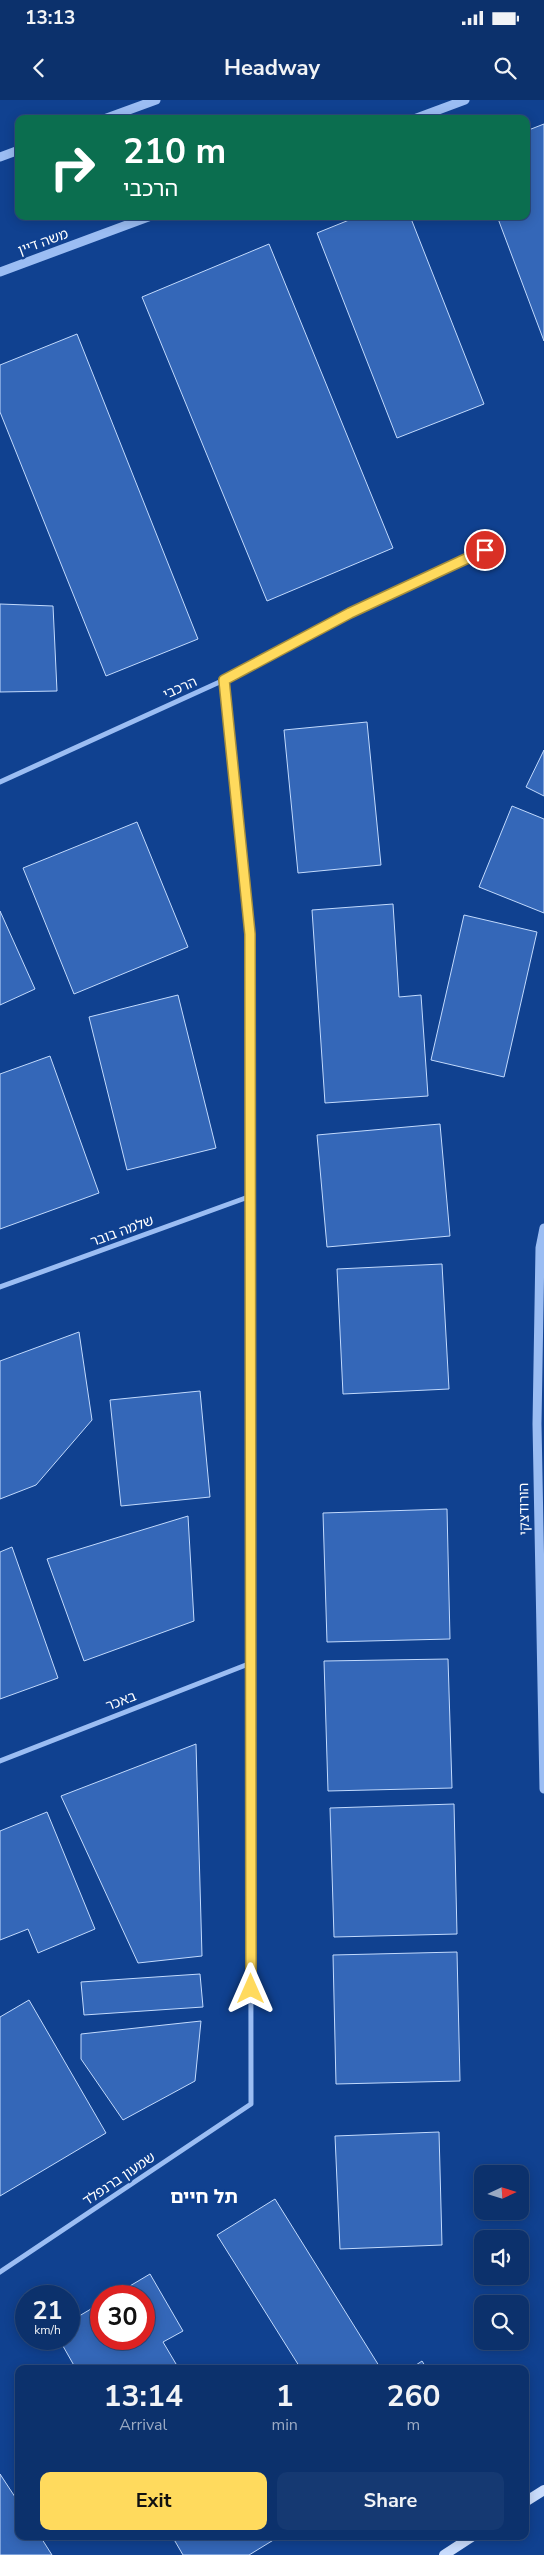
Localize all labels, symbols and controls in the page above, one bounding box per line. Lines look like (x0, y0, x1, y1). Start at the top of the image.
text: 13:13 (25, 5, 75, 31)
text: Headway (224, 53, 320, 83)
icon: back (25, 54, 53, 82)
icon: search (491, 54, 519, 82)
text: 210 m (123, 128, 226, 175)
icon: right (40, 135, 105, 200)
text: הרכבי (123, 174, 178, 204)
street label: משה דיין (15, 224, 71, 260)
pin (464, 529, 506, 571)
icon: arrive (471, 536, 499, 564)
street label: הרכבי (160, 672, 200, 704)
street label: שלמה בובר (88, 1211, 156, 1251)
street label: הורודצקי (514, 1483, 534, 1535)
street label: באכר (103, 1687, 139, 1715)
position arrow (224, 1962, 276, 2014)
street label: שמעון ברנפלד (79, 2148, 159, 2210)
north arrow (474, 2165, 529, 2220)
map controls (474, 2165, 529, 2350)
district label: תל חיים (170, 2184, 238, 2210)
button: sound (474, 2230, 529, 2285)
speed limit sign: 30 (90, 2285, 155, 2350)
text: 21 (32, 2294, 63, 2328)
button: search (474, 2295, 529, 2350)
text: km/h (34, 2322, 61, 2338)
text: 13:14 (104, 2376, 183, 2417)
text: 1 (276, 2376, 294, 2417)
text: 260 (386, 2376, 440, 2417)
text: Arrival (119, 2414, 167, 2436)
text: min (271, 2414, 298, 2436)
text: m (407, 2414, 420, 2436)
button: Exit (40, 2472, 267, 2530)
button: Share (277, 2472, 504, 2530)

